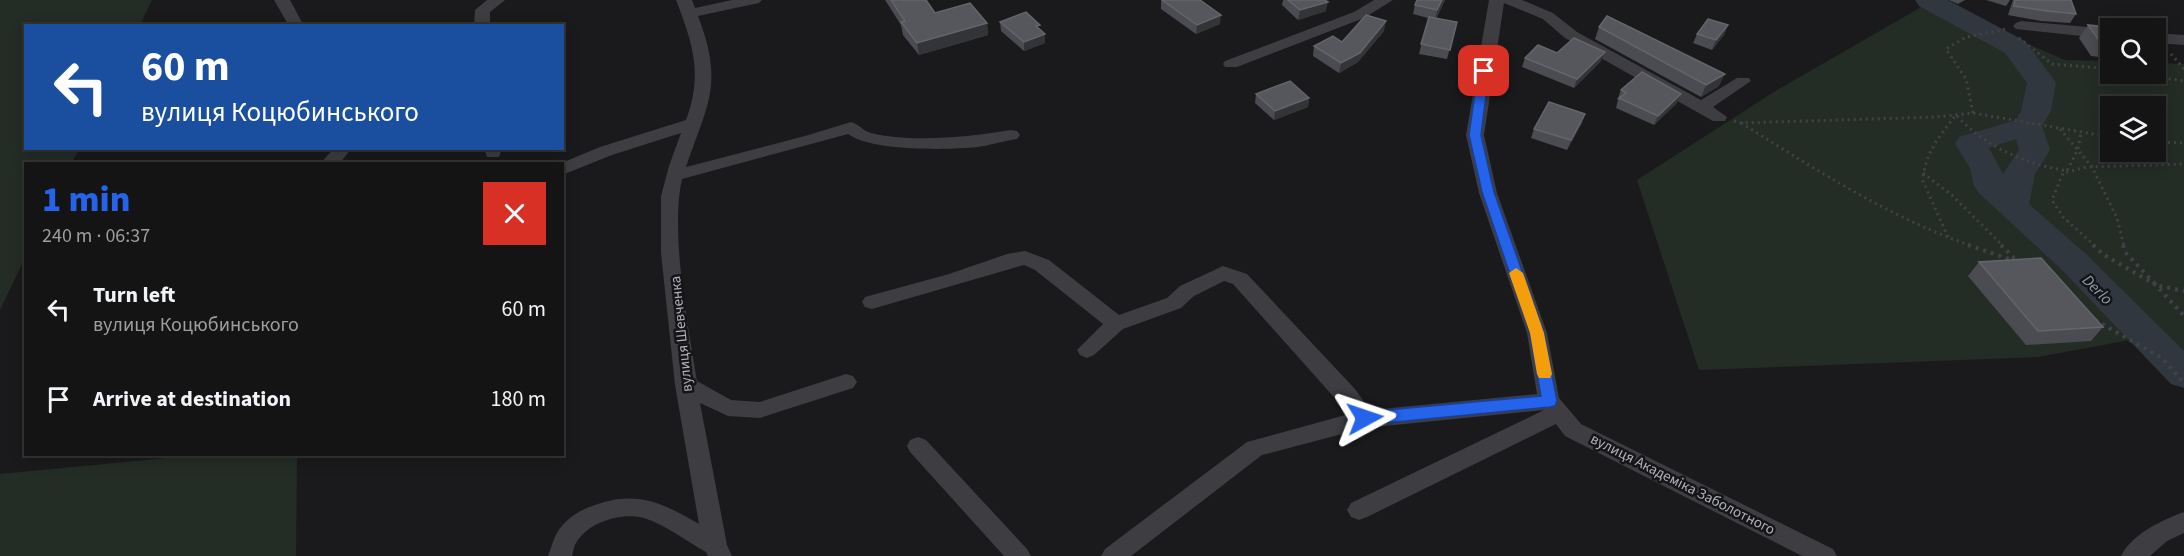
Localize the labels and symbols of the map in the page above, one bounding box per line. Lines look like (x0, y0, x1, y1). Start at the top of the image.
pin (1458, 45, 1509, 96)
water label: Derlo (2077, 270, 2117, 310)
street label: вулиця Шевченка (665, 275, 698, 393)
position arrow (1333, 386, 1397, 450)
street label: вулиця Академіка Заболотного (1587, 429, 1779, 540)

